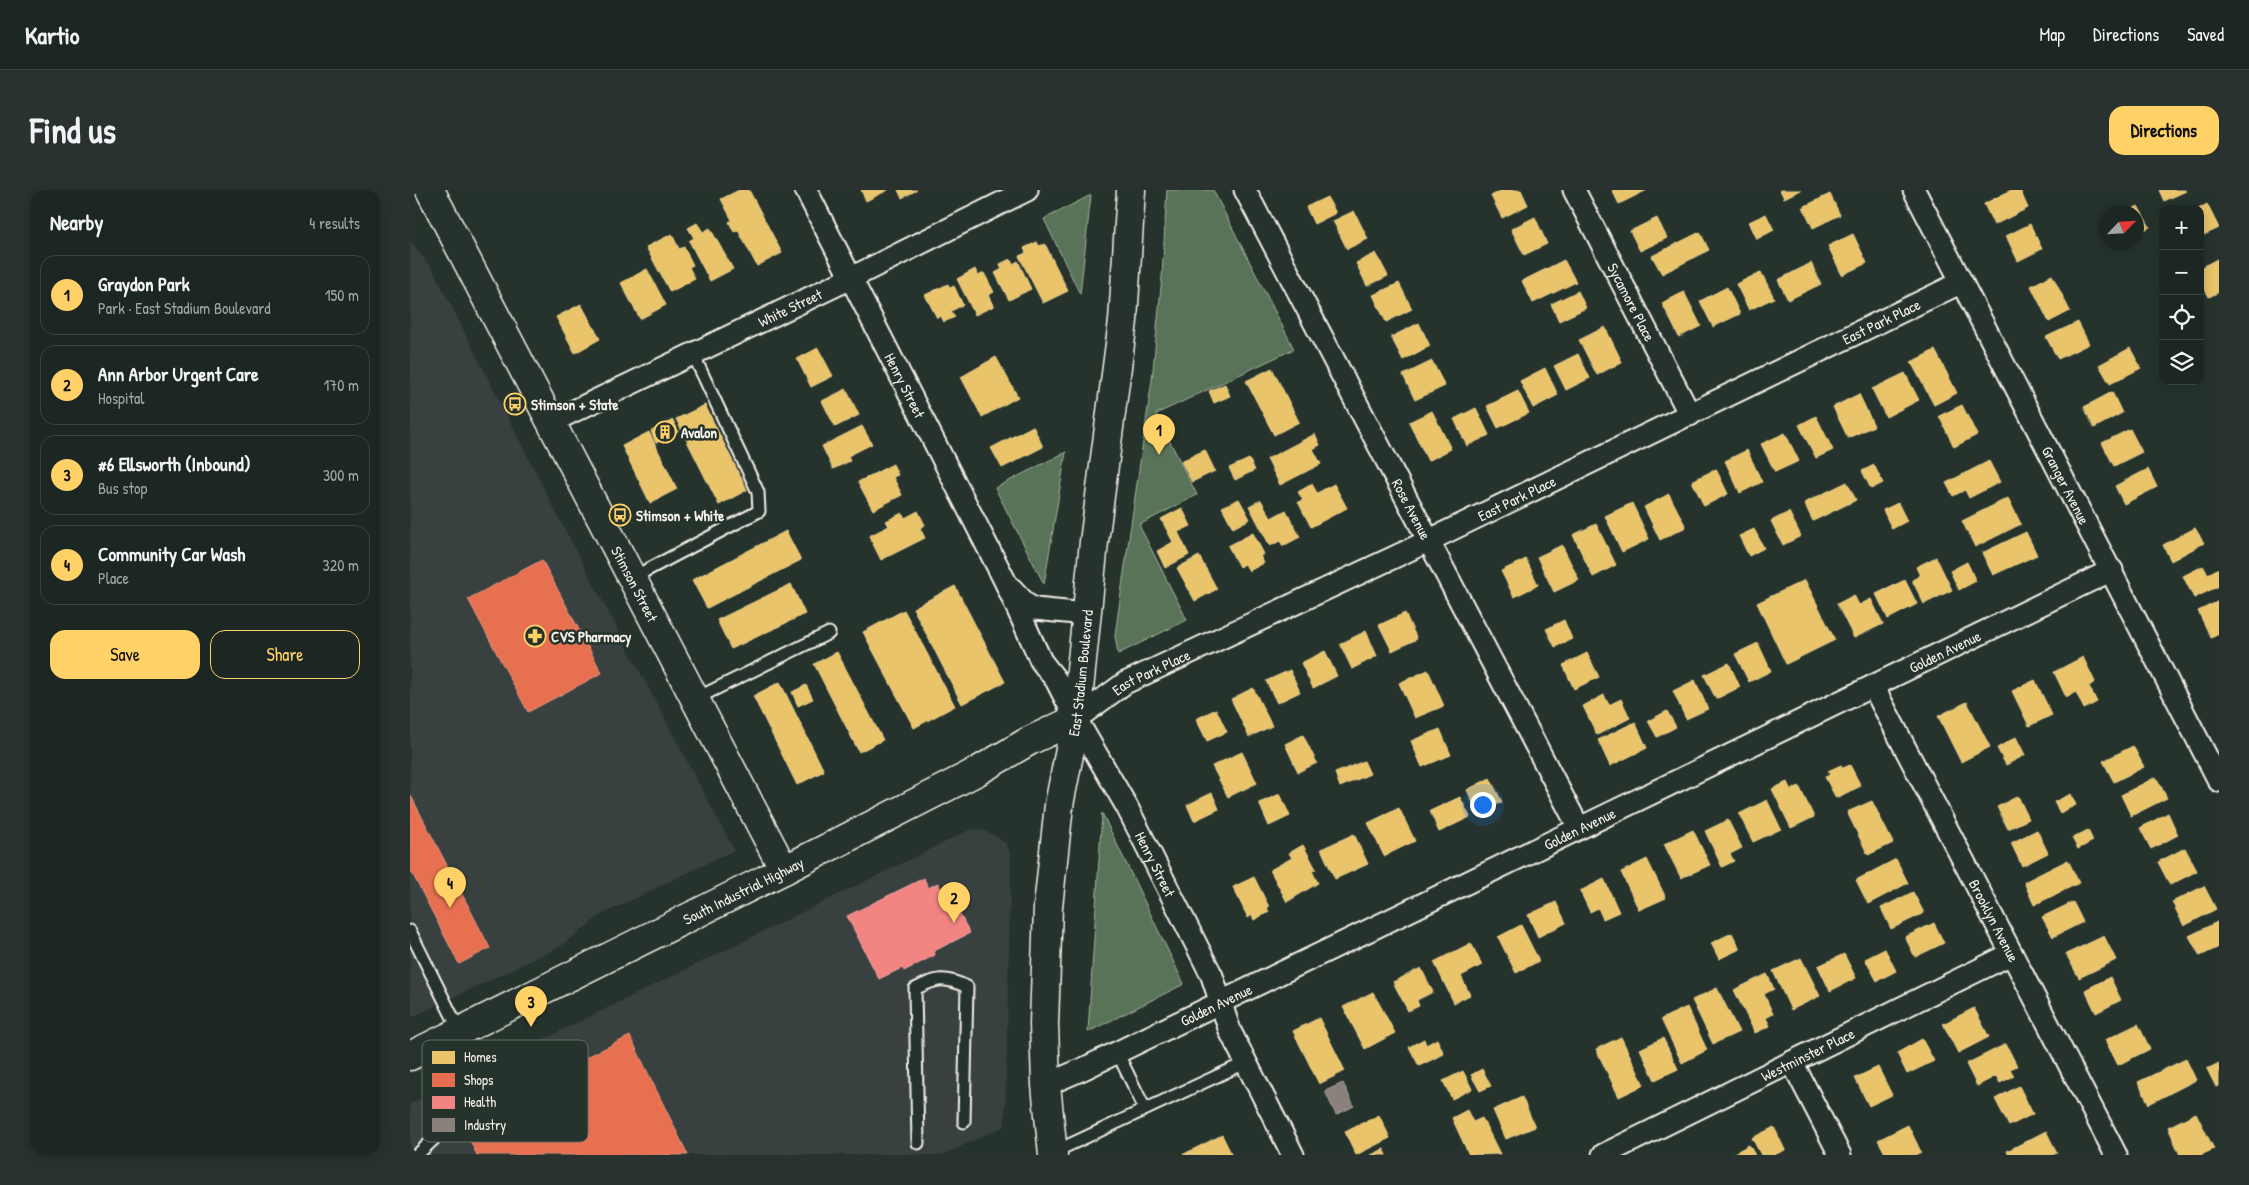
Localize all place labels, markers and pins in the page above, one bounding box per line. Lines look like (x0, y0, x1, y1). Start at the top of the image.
bus stop icon: Stimson + State (503, 392, 527, 416)
place label: Stimson + State (531, 394, 618, 415)
pin: 1 (1143, 414, 1175, 455)
building icon: Avalon (653, 420, 677, 444)
place label: Avalon (681, 422, 717, 443)
bus stop icon: Stimson + White (608, 503, 632, 527)
place label: Stimson + White (636, 505, 724, 526)
pharmacy icon: CVS Pharmacy (523, 624, 547, 648)
place label: CVS Pharmacy (551, 626, 632, 648)
pin: 4 (434, 867, 466, 908)
pin: 2 (938, 882, 970, 923)
pin: 3 (515, 986, 547, 1027)

